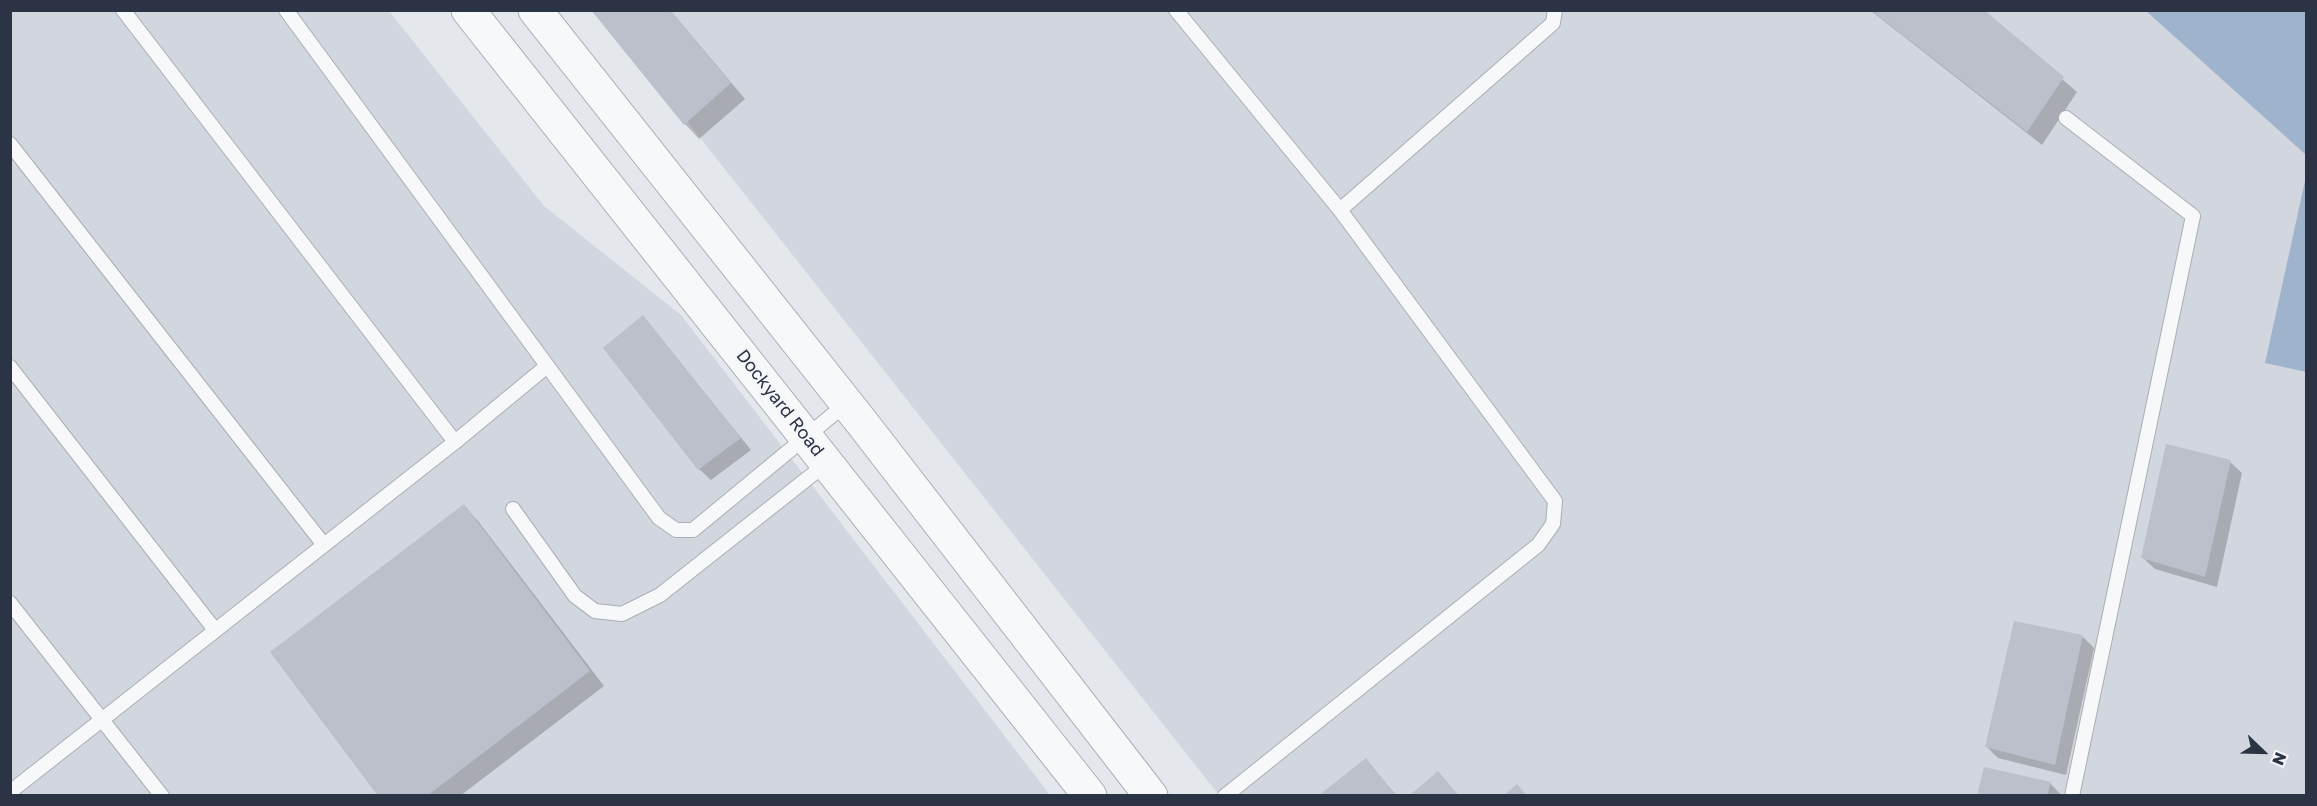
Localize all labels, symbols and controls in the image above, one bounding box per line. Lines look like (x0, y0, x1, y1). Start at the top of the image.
street label: Dockyard Road (732, 345, 828, 461)
north arrow (2233, 722, 2293, 782)
text: N (2268, 750, 2291, 769)

